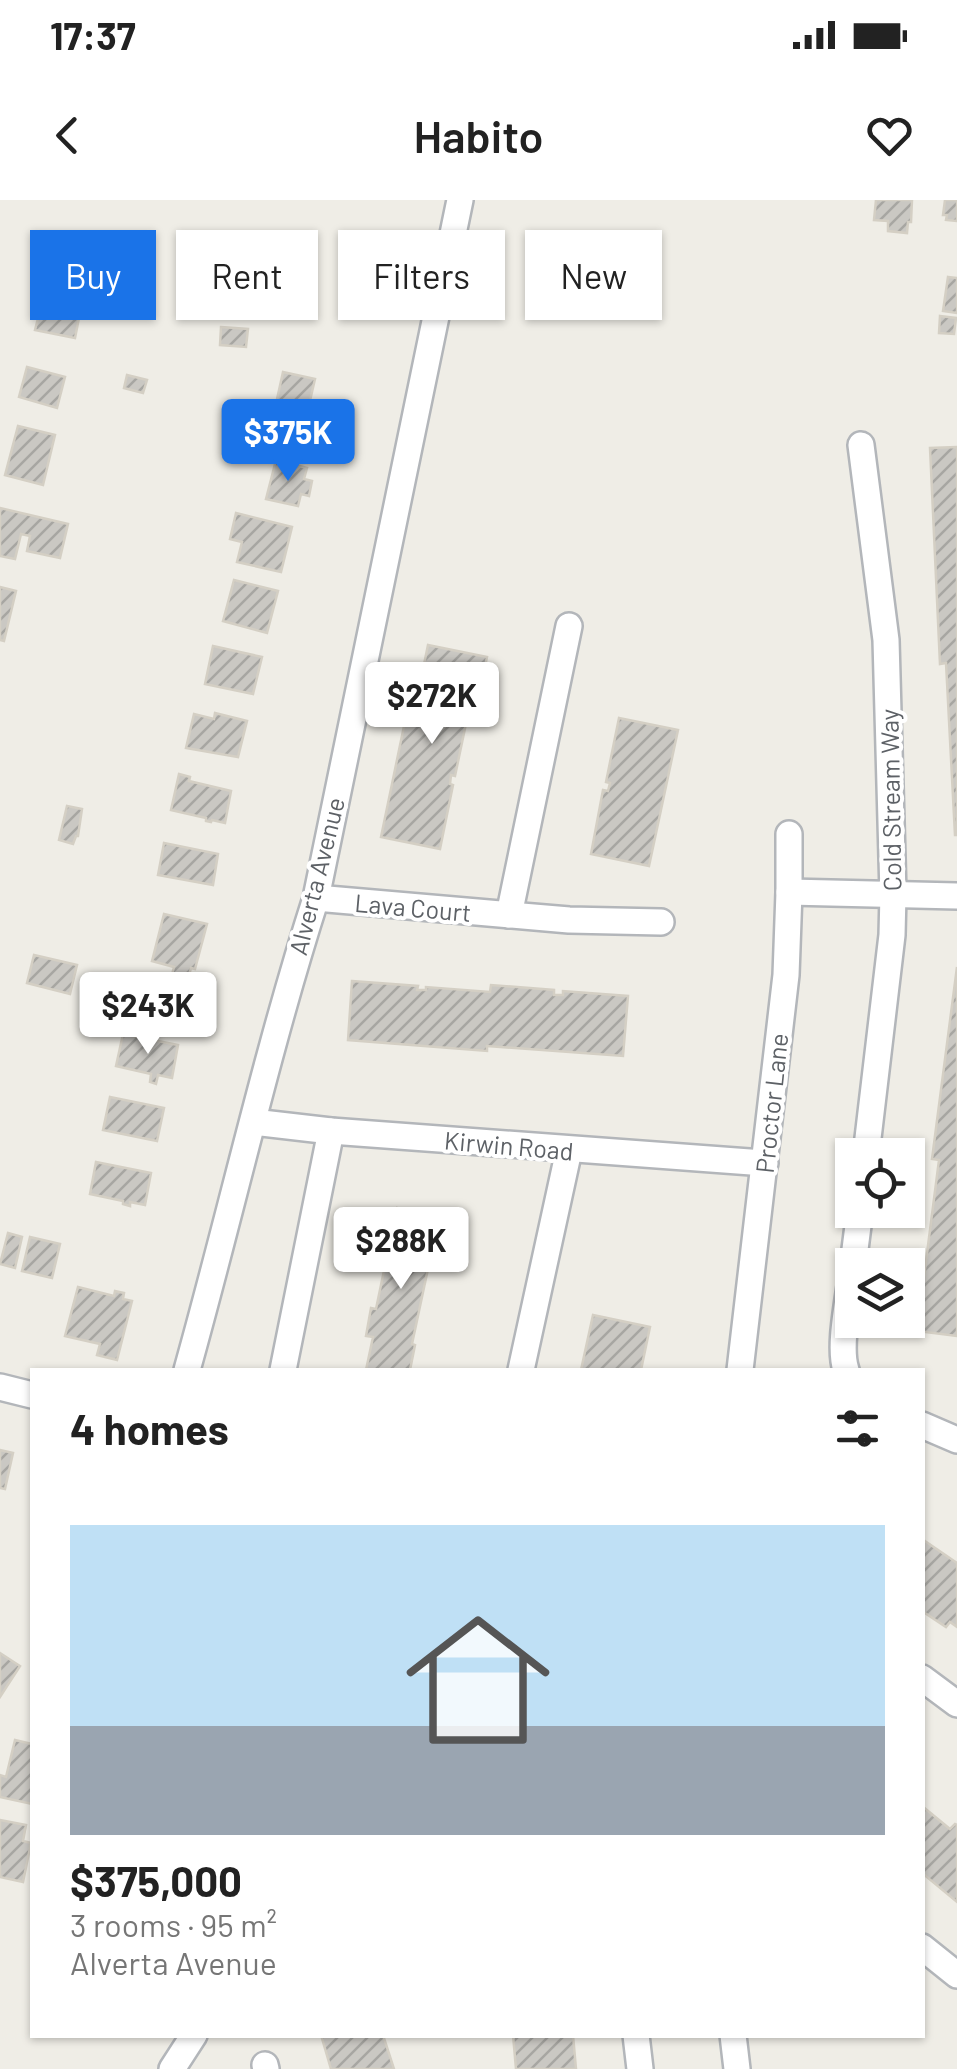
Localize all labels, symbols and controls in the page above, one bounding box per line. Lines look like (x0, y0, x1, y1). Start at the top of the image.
text: 17:37 (50, 12, 136, 58)
icon: back (40, 108, 95, 163)
text: Habito (413, 108, 544, 162)
icon: heart (862, 108, 917, 163)
chip: Buy (30, 230, 156, 320)
chip: Rent (176, 230, 318, 320)
chip: Filters (338, 230, 505, 320)
chip: New (525, 230, 662, 320)
pin: $375K (218, 399, 358, 484)
text: $375K (244, 412, 332, 450)
pin: $272K (362, 662, 502, 747)
text: $272K (387, 675, 477, 713)
street label: Cold Stream Way (873, 709, 907, 891)
street label: Alverta Avenue (282, 794, 350, 958)
street label: Lava Court (353, 887, 473, 927)
pin: $243K (78, 972, 218, 1057)
text: $243K (102, 985, 194, 1023)
street label: Proctor Lane (749, 1032, 793, 1174)
street label: Kirwin Road (443, 1124, 575, 1166)
map controls (835, 1138, 925, 1338)
button: locate (835, 1138, 925, 1228)
pin: $288K (331, 1207, 471, 1292)
text: $288K (356, 1220, 446, 1258)
button: layers (835, 1248, 925, 1338)
icon: filters (830, 1401, 885, 1456)
text: 4 homes (70, 1403, 229, 1453)
icon: home (388, 1590, 568, 1770)
text: $375,000 (70, 1855, 242, 1905)
text: 3 rooms · 95 m² (70, 1905, 277, 1943)
text: Alverta Avenue (70, 1943, 277, 1981)

